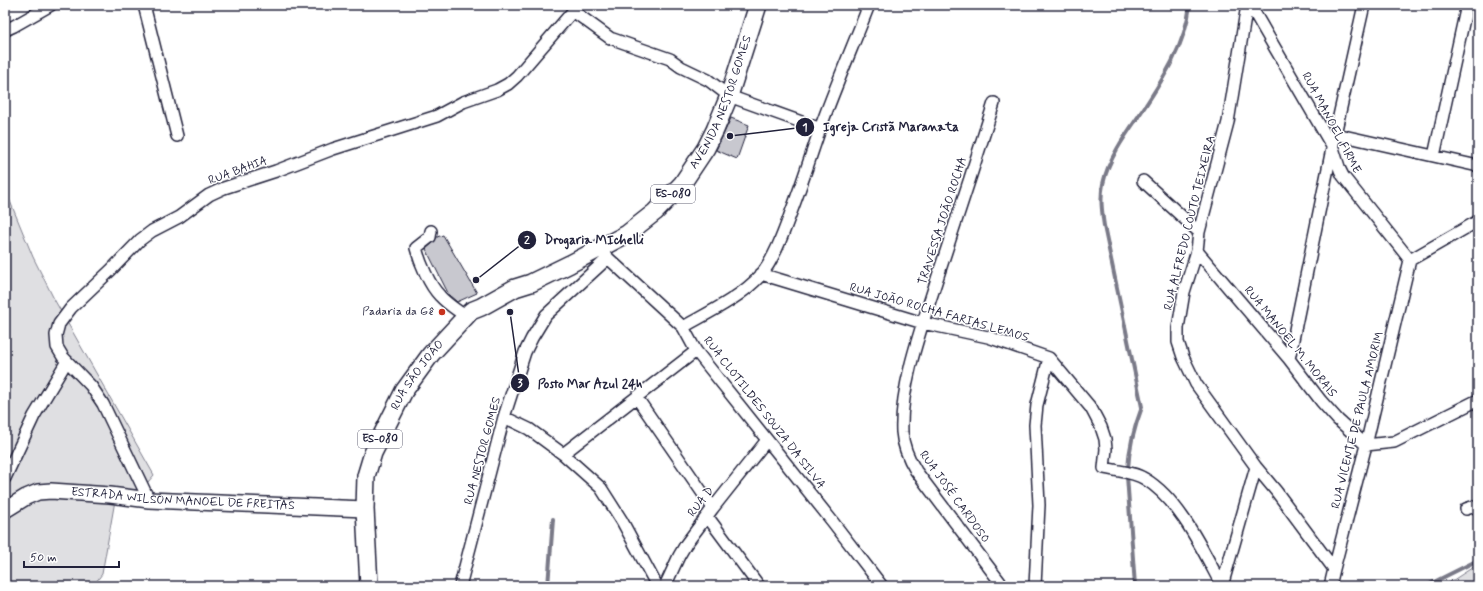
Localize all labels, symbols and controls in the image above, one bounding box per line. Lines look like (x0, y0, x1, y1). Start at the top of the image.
street label: AVENIDA NESTOR GOMES (686, 33, 756, 172)
street label: RUA MANOEL FIRME (1297, 69, 1365, 177)
callout: Igreja Cristã Maranata (795, 114, 967, 139)
text: Igreja Cristã Maranata (823, 119, 959, 137)
text: 1 (802, 120, 808, 136)
street label: RUA ALFREDO COUTO TEIXEIRA (1161, 134, 1219, 312)
street label: RUA BAHIA (206, 153, 270, 189)
street label: TRAVESSA JOÃO ROCHA (915, 155, 971, 287)
road number: ES-080 (651, 185, 695, 203)
callout: Drogaria MIchelli (517, 227, 652, 252)
text: Drogaria MIchelli (544, 232, 644, 250)
text: 2 (524, 233, 530, 249)
street label: RUA JOÃO ROCHA FARIAS LEMOS (848, 280, 1031, 346)
street label: RUA MANOEL M. MORAIS (1240, 283, 1340, 401)
place label: Padaria da Gê (362, 304, 434, 320)
marker: Padaria da Gê (437, 307, 447, 317)
street label: RUA VICENTE DE PAULA AMORIM (1328, 330, 1388, 510)
street label: RUA CLOTILDES SOUZA DA SILVA (699, 333, 829, 493)
street label: RUA SÃO JOÃO (388, 337, 448, 413)
callout: Posto Mar Azul 24h (510, 371, 649, 396)
text: 3 (517, 376, 523, 392)
text: Posto Mar Azul 24h (538, 376, 643, 393)
street label: RUA NESTOR GOMES (461, 395, 505, 507)
road number: ES-080 (358, 430, 402, 448)
street label: RUA JOSÉ CARDOSO (915, 448, 993, 546)
street label: ESTRADA WILSON MANOEL DE FREITAS (71, 484, 295, 514)
street label: RUA D (684, 484, 718, 520)
scale bar (24, 543, 119, 569)
text: 50 m (30, 550, 57, 566)

